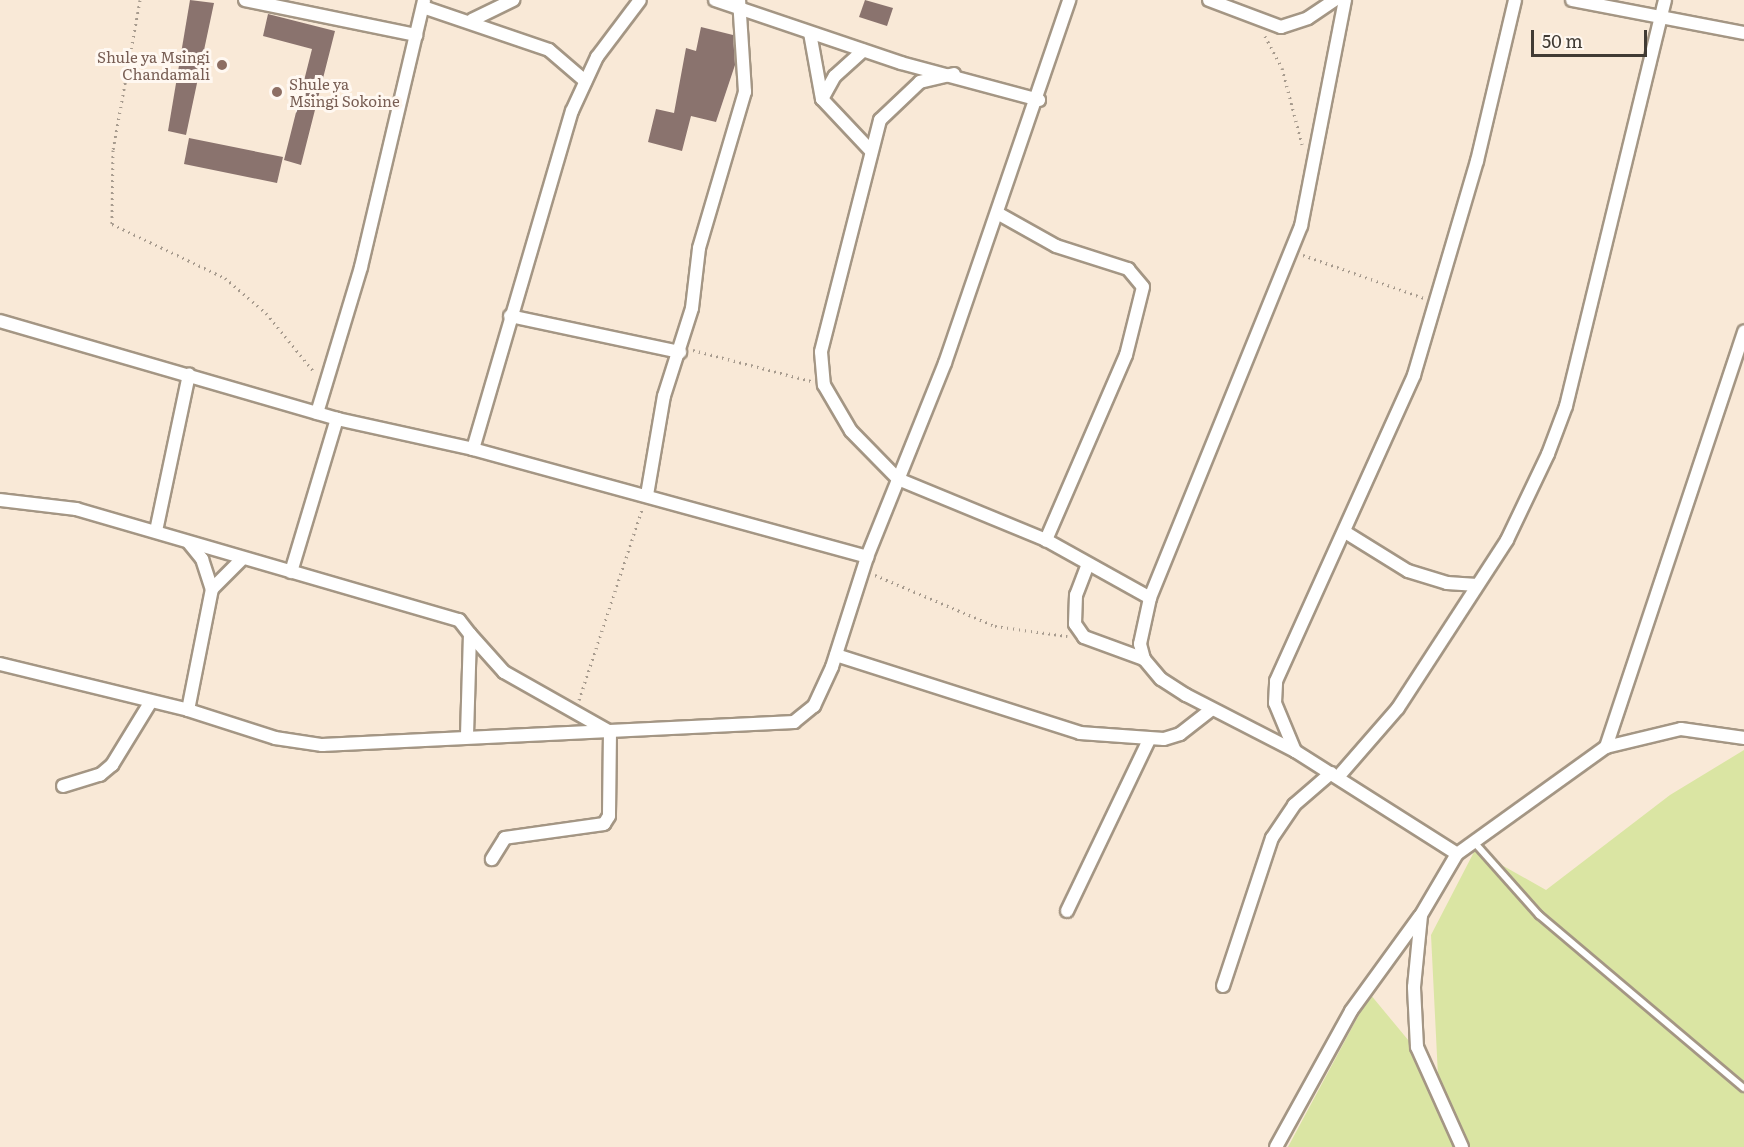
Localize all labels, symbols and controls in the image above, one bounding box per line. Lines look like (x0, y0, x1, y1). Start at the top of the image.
scale bar (1534, 18, 1650, 56)
text: 50 m (1542, 27, 1583, 54)
place label: Shule ya Msingi Chandamali (97, 47, 210, 82)
marker: Shule ya Msingi Chandamali (215, 58, 229, 72)
place label: Shule ya Msingi Sokoine (289, 74, 400, 109)
marker: Shule ya Msingi Sokoine (270, 85, 284, 99)

